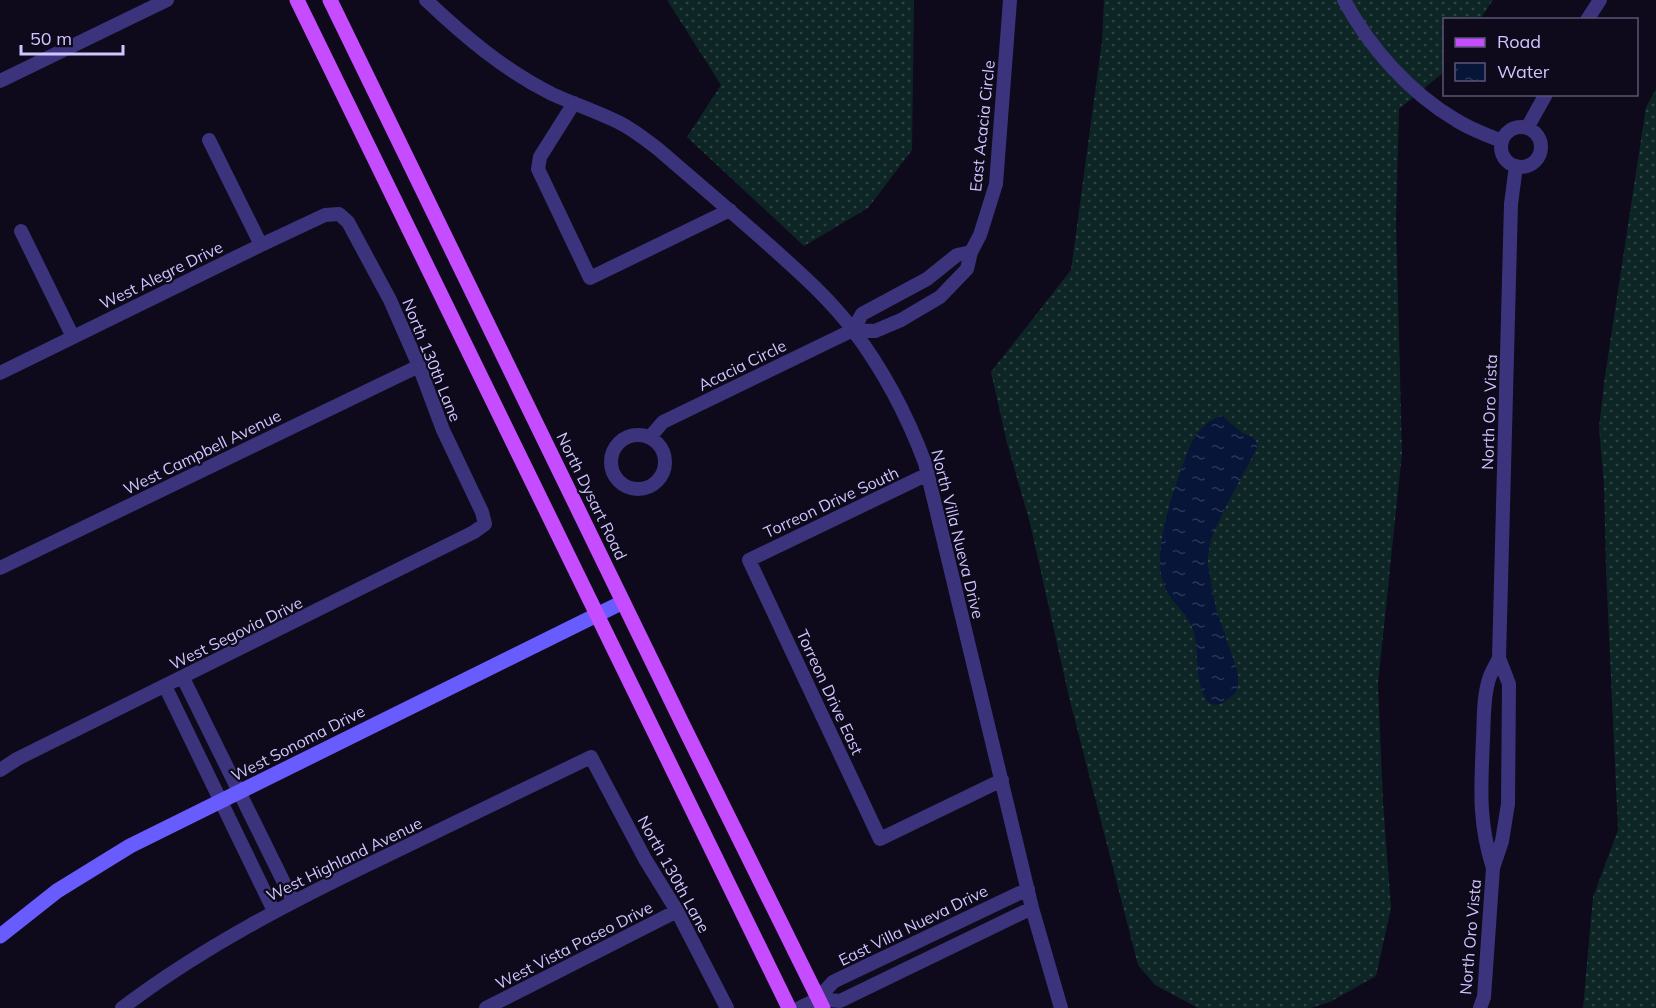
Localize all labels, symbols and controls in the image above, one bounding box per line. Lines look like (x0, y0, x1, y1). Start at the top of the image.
scale bar (21, 18, 123, 56)
legend (1443, 18, 1638, 96)
text: 50 m (30, 27, 72, 50)
text: Road (1497, 30, 1541, 53)
street label: East Acacia Circle (965, 59, 999, 193)
text: Water (1497, 60, 1550, 83)
street label: West Alegre Drive (96, 237, 226, 313)
street label: North 130th Lane (398, 296, 466, 424)
street label: Acacia Circle (695, 335, 789, 395)
street label: North Oro Vista (1477, 354, 1501, 470)
street label: West Campbell Avenue (120, 405, 284, 499)
street label: North Dysart Road (552, 429, 632, 563)
street label: North Villa Nueva Drive (927, 447, 989, 621)
street label: Torreon Drive South (760, 462, 902, 542)
street label: West Segovia Drive (166, 592, 306, 674)
street label: Torreon Drive East (792, 626, 868, 758)
street label: West Sonoma Drive (228, 701, 368, 785)
street label: North 130th Lane (634, 812, 714, 936)
street label: West Highland Avenue (263, 813, 425, 905)
street label: North Oro Vista (1455, 878, 1485, 996)
street label: East Villa Nueva Drive (835, 880, 991, 970)
street label: West Vista Paseo Drive (492, 897, 656, 993)

